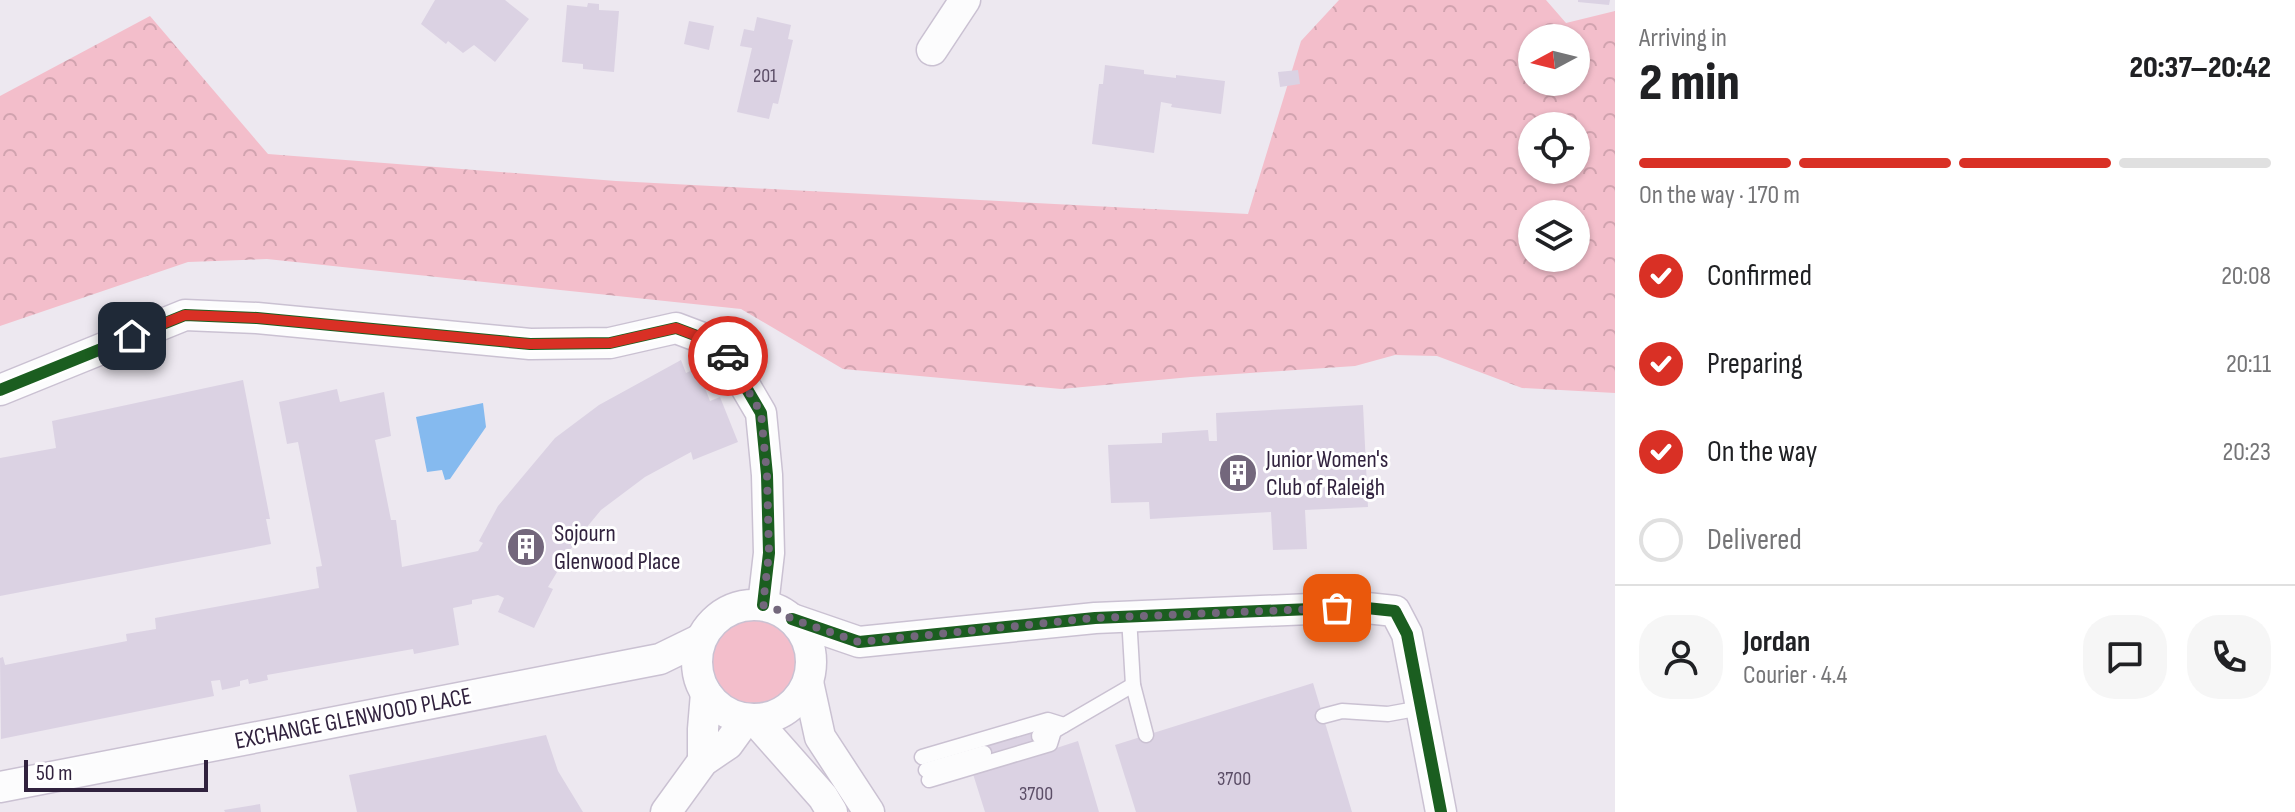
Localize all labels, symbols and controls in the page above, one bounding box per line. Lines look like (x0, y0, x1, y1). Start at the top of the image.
text: Arriving in (1639, 23, 1727, 54)
north arrow (1518, 24, 1590, 96)
map controls (1518, 24, 1590, 272)
text: 20:37–20:42 (2130, 50, 2271, 86)
text: 2 min (1639, 52, 1740, 115)
house number: 201 (753, 64, 777, 88)
button: locate (1518, 112, 1590, 184)
text: On the way · 170 m (1639, 180, 1800, 211)
button: layers (1518, 200, 1590, 272)
icon: check (1639, 254, 1683, 298)
text: Confirmed (1707, 258, 1812, 294)
text: 20:08 (2221, 261, 2271, 292)
pin (98, 302, 166, 370)
icon: home (110, 314, 154, 358)
courier (688, 316, 768, 396)
icon: car (706, 334, 750, 378)
icon: check (1639, 342, 1683, 386)
text: Preparing (1707, 346, 1803, 382)
text: 20:11 (2226, 349, 2271, 380)
icon: check (1639, 430, 1683, 474)
text: On the way (1707, 434, 1817, 470)
text: 20:23 (2222, 437, 2271, 468)
place label: Junior Women's Club of Raleigh (1265, 445, 1388, 502)
building icon: Junior Women's Club of Raleigh (1217, 452, 1259, 494)
place label: Sojourn Glenwood Place (554, 519, 681, 576)
text: Delivered (1707, 522, 1802, 558)
building icon: Sojourn Glenwood Place (505, 526, 547, 568)
pin (1303, 574, 1371, 642)
icon: bag (1315, 586, 1359, 630)
button: person (1639, 615, 1723, 699)
button: chat (2083, 615, 2167, 699)
button: phone (2187, 615, 2271, 699)
text: Jordan (1743, 624, 1810, 660)
text: Courier · 4.4 (1743, 660, 1847, 691)
street label: EXCHANGE GLENWOOD PLACE (232, 681, 474, 756)
scale bar (24, 756, 208, 792)
text: 50 m (36, 760, 72, 787)
house number: 3700 (1217, 767, 1251, 791)
house number: 3700 (1019, 782, 1053, 806)

